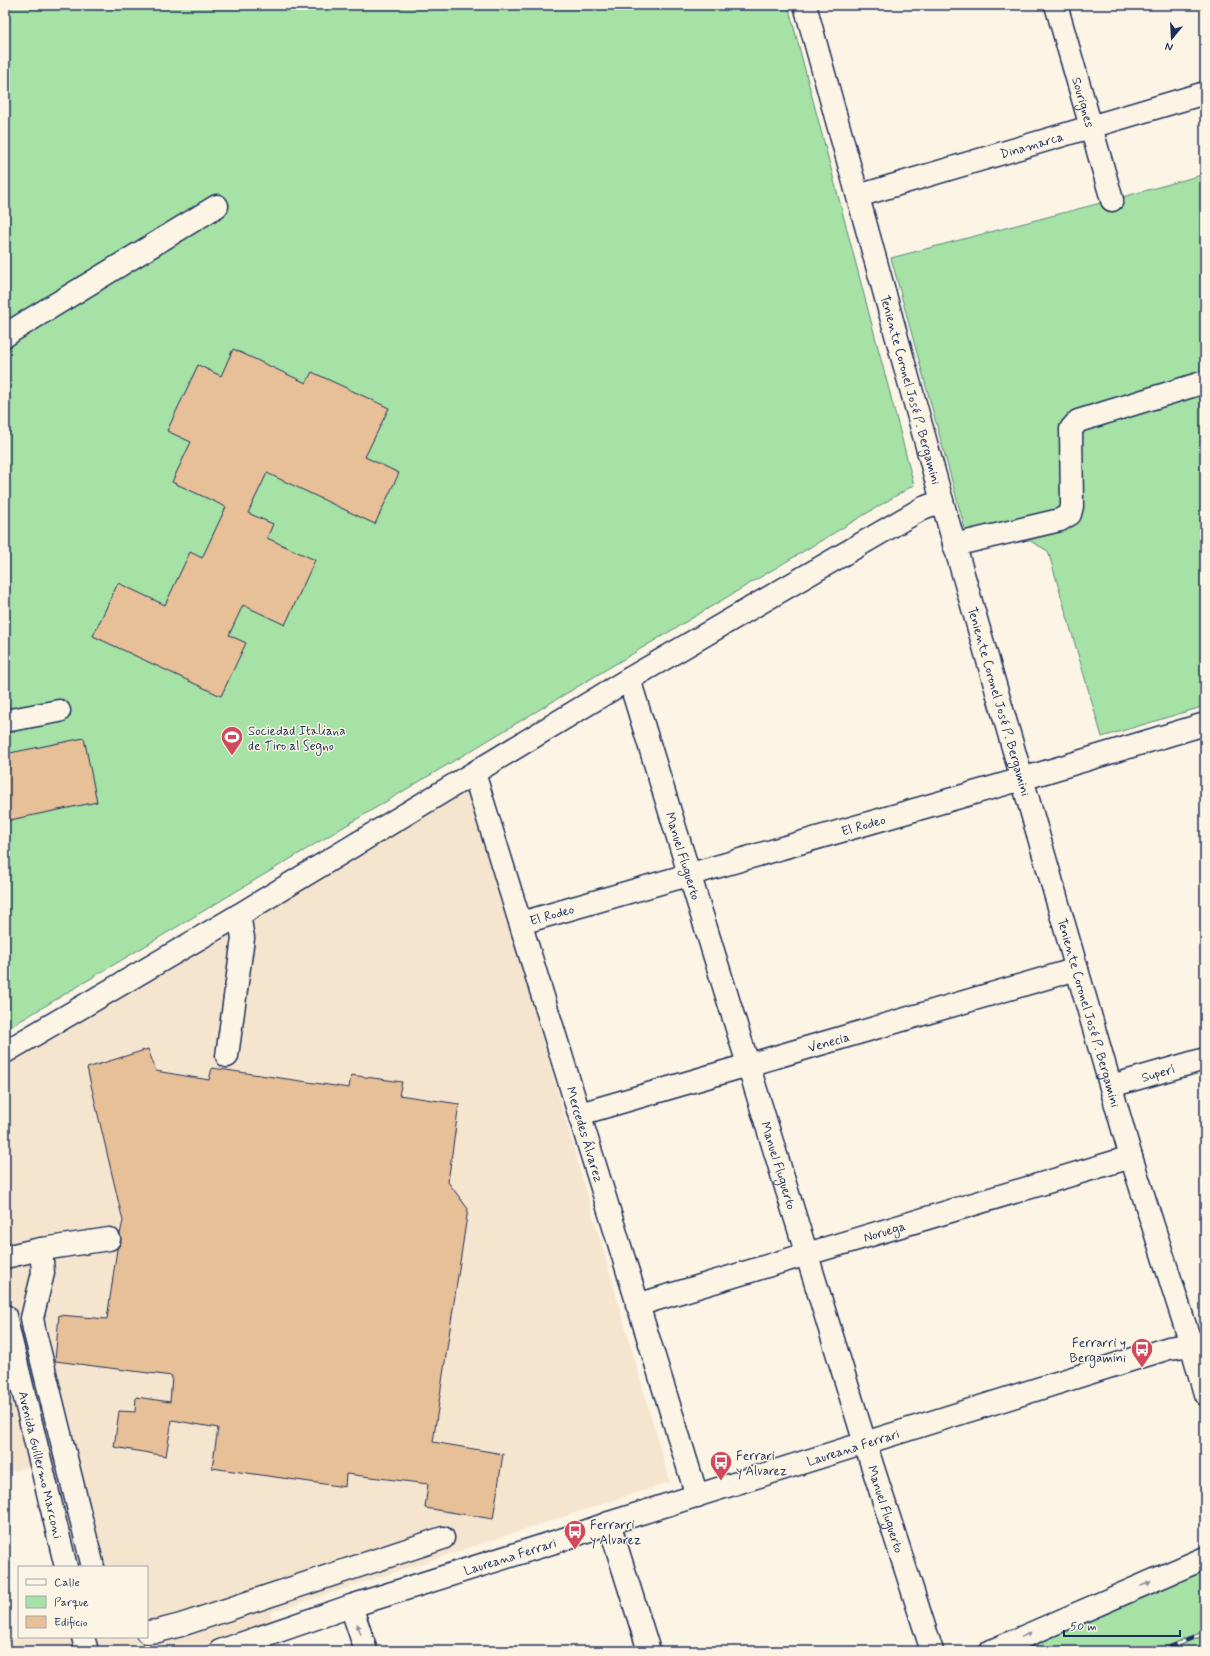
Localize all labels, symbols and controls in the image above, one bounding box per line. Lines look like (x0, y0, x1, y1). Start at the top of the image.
north arrow (1152, 18, 1192, 58)
text: N (1164, 39, 1175, 54)
street label: Sourignes (1067, 75, 1098, 130)
street label: Dinamarca (998, 128, 1066, 163)
street label: Teniente Coronel José P. Bergamini (875, 293, 944, 487)
street label: Teniente Coronel José P. Bergamini (963, 605, 1034, 798)
place label: Sociedad Italiana de Tiro al Segno (248, 723, 346, 756)
sports icon: Sociedad Italiana de Tiro al Segno (219, 724, 245, 757)
street label: Manuel Fluguerto (661, 810, 704, 903)
street label: El Rodeo (839, 812, 888, 841)
street label: El Rodeo (528, 901, 577, 930)
street label: Teniente Coronel José P. Bergamini (1053, 916, 1123, 1110)
street label: Venecia (806, 1029, 852, 1057)
street label: Superí (1140, 1061, 1177, 1087)
street label: Mercedes Álvarez (562, 1085, 607, 1185)
street label: Manuel Fluguerto (756, 1120, 799, 1212)
street label: Noruega (862, 1218, 908, 1247)
place label: Ferrarri y Bergamini (1070, 1335, 1126, 1368)
bus stop icon: Ferrarri y Bergamini (1129, 1336, 1155, 1369)
street label: Avenida Guillermo Marconi (14, 1390, 66, 1541)
street label: Laureana Ferrari (805, 1426, 902, 1471)
place label: Ferrari y Alvarez (736, 1448, 787, 1480)
bus stop icon: Ferrari y Alvarez (708, 1449, 734, 1482)
street label: Manuel Fluguerto (863, 1464, 907, 1556)
place label: Ferrarri y Alvarez (590, 1517, 641, 1549)
bus stop icon: Ferrarri y Alvarez (562, 1518, 588, 1551)
street label: Laureana Ferrari (462, 1535, 559, 1580)
legend (18, 1566, 148, 1638)
text: Calle (54, 1575, 80, 1591)
one-way arrow (1140, 1581, 1151, 1587)
text: Parque (54, 1595, 89, 1611)
scale bar (1064, 1612, 1180, 1638)
text: Edificio (54, 1615, 88, 1631)
text: 50 m (1070, 1619, 1097, 1635)
one-way arrow (356, 1622, 362, 1634)
one-way arrow (1021, 1632, 1033, 1638)

